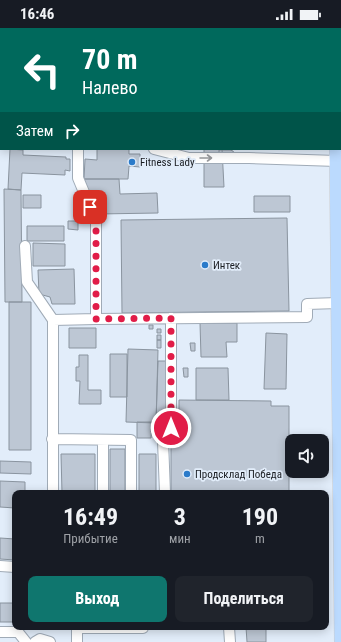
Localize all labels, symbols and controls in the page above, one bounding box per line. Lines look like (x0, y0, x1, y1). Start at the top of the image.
text: 16:46 (20, 5, 54, 23)
text: 70 m (82, 43, 138, 76)
icon: left (16, 44, 68, 96)
text: Налево (82, 77, 138, 98)
icon: right (61, 120, 83, 142)
text: Затем (16, 122, 53, 140)
one-way arrow (199, 154, 212, 162)
place label: Fitness Lady (140, 156, 195, 169)
marker: Fitness Lady (127, 157, 137, 167)
pin (73, 190, 107, 224)
icon: arrive (79, 196, 101, 218)
place label: Интек (213, 259, 241, 272)
marker: Интек (200, 260, 210, 270)
position arrow (150, 407, 192, 449)
map controls (285, 434, 329, 478)
button: sound (285, 434, 329, 478)
place label: Продсклад Победа (195, 468, 282, 481)
marker: Продсклад Победа (182, 469, 192, 479)
text: 16:49 (63, 503, 118, 531)
text: 3 (174, 503, 186, 531)
text: 190 (242, 503, 278, 531)
text: Прибытие (63, 531, 118, 546)
text: мин (169, 531, 191, 546)
text: m (255, 531, 265, 546)
button: Выход (28, 576, 167, 622)
button: Поделиться (175, 576, 313, 622)

